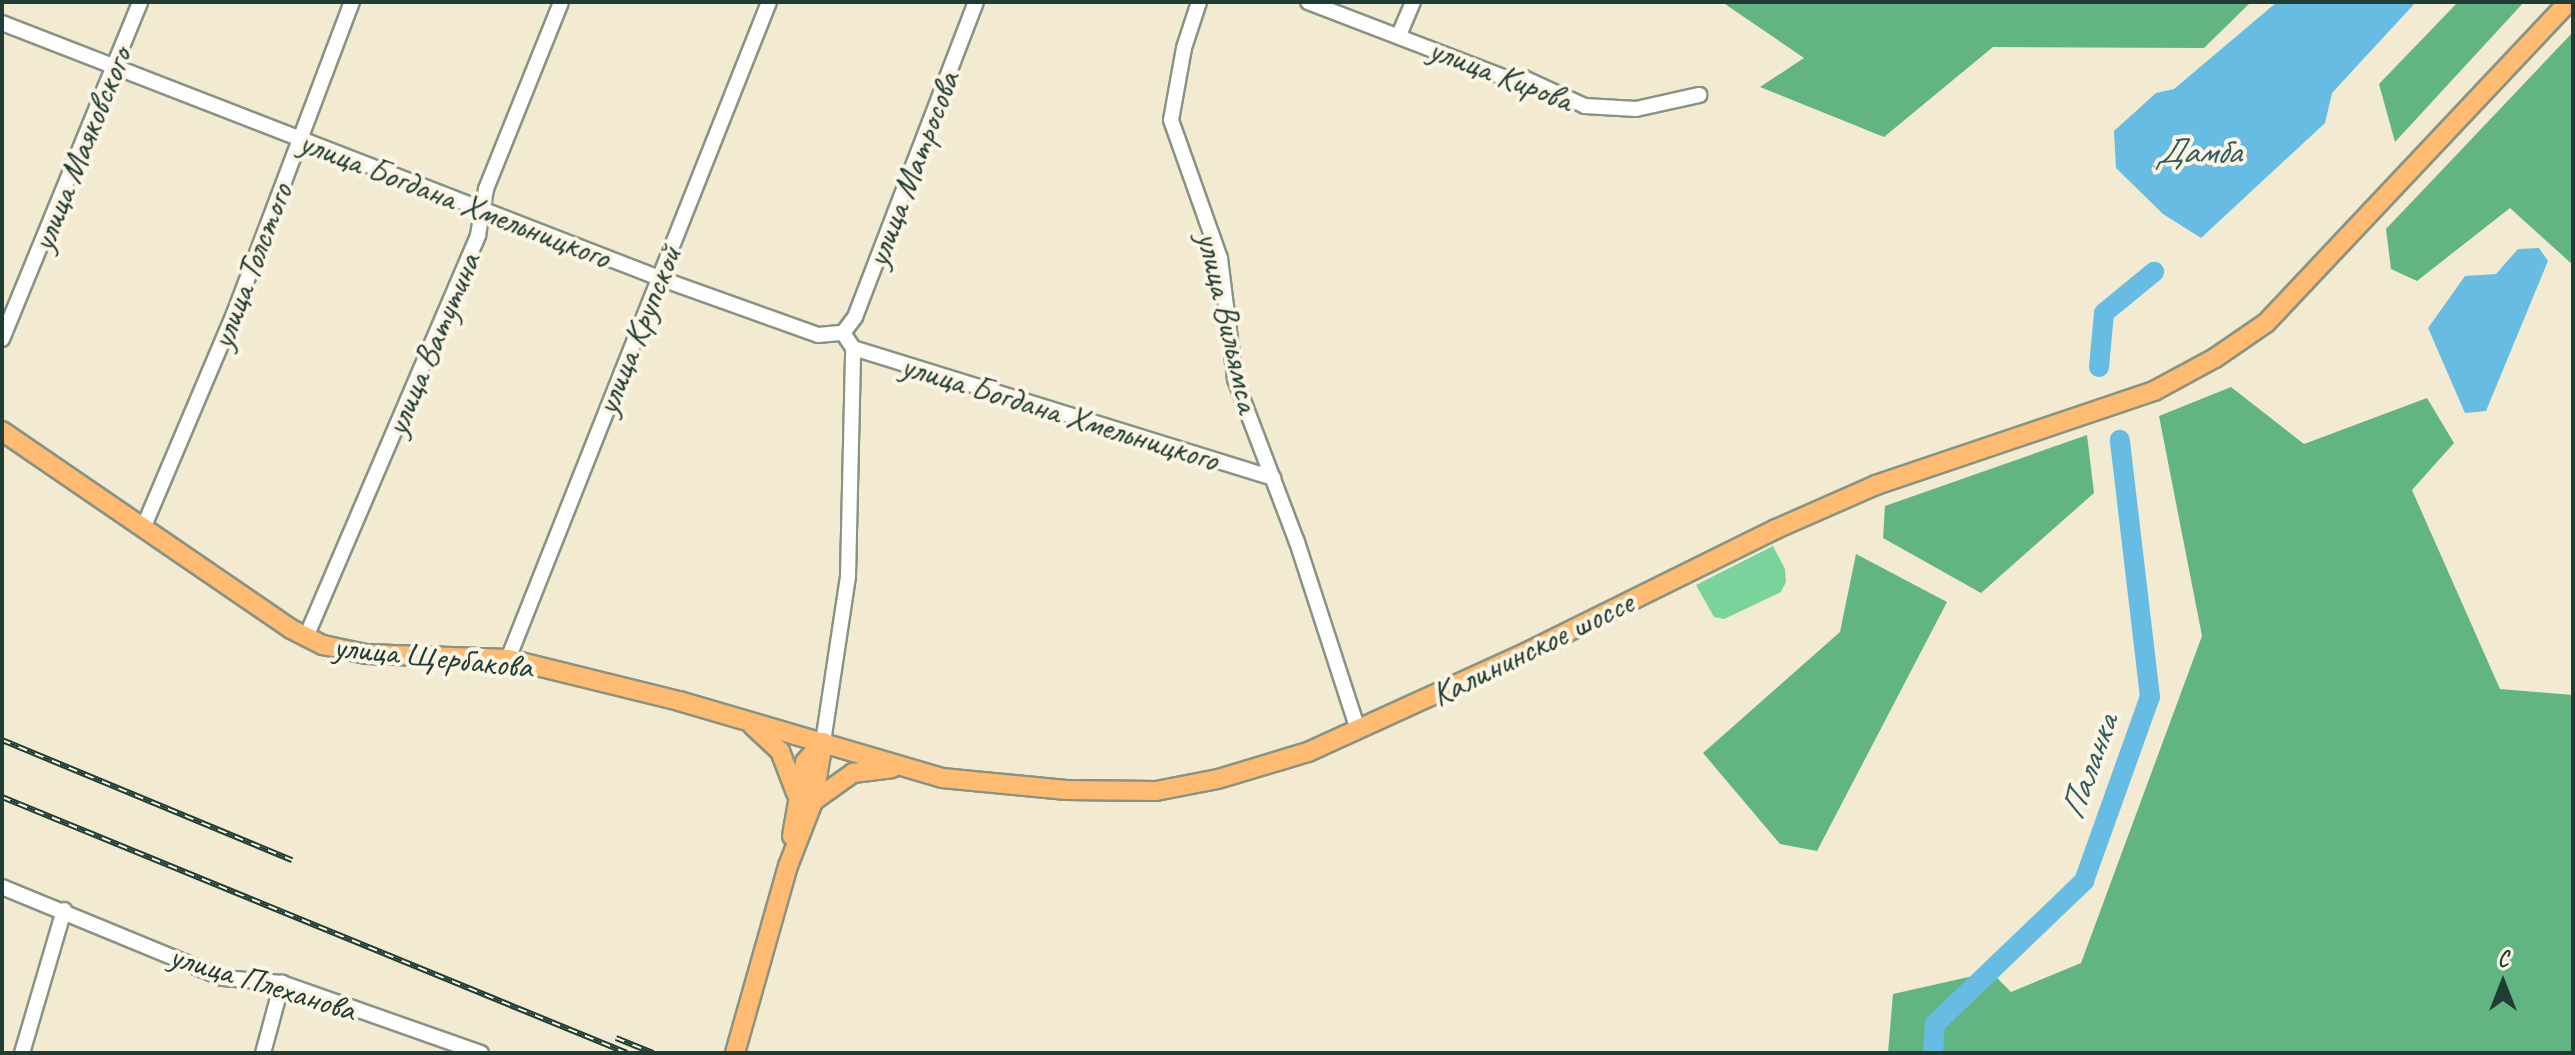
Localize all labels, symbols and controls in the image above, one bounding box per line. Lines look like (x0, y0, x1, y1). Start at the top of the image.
street label: улица Кирова (1424, 28, 1578, 120)
street label: улица Маяковского (22, 41, 140, 257)
street label: улица Матросова (856, 66, 968, 272)
street label: улица Богдана Хмельницкого (295, 121, 615, 277)
water label: Дамба (2156, 130, 2240, 174)
street label: улица Толстого (201, 178, 301, 354)
street label: улица Вильямса (1189, 230, 1269, 414)
street label: улица Крупской (585, 239, 691, 421)
street label: улица Ватутина (375, 246, 489, 442)
street label: улица Богдана Хмельницкого (897, 345, 1223, 479)
street label: Калининское шоссе (1423, 581, 1641, 715)
street label: улица Щербакова (332, 625, 534, 687)
water label: Паланка (2050, 709, 2128, 825)
street label: улица Плеханова (164, 934, 362, 1030)
north arrow (2463, 943, 2543, 1023)
text: С (2498, 945, 2508, 973)

